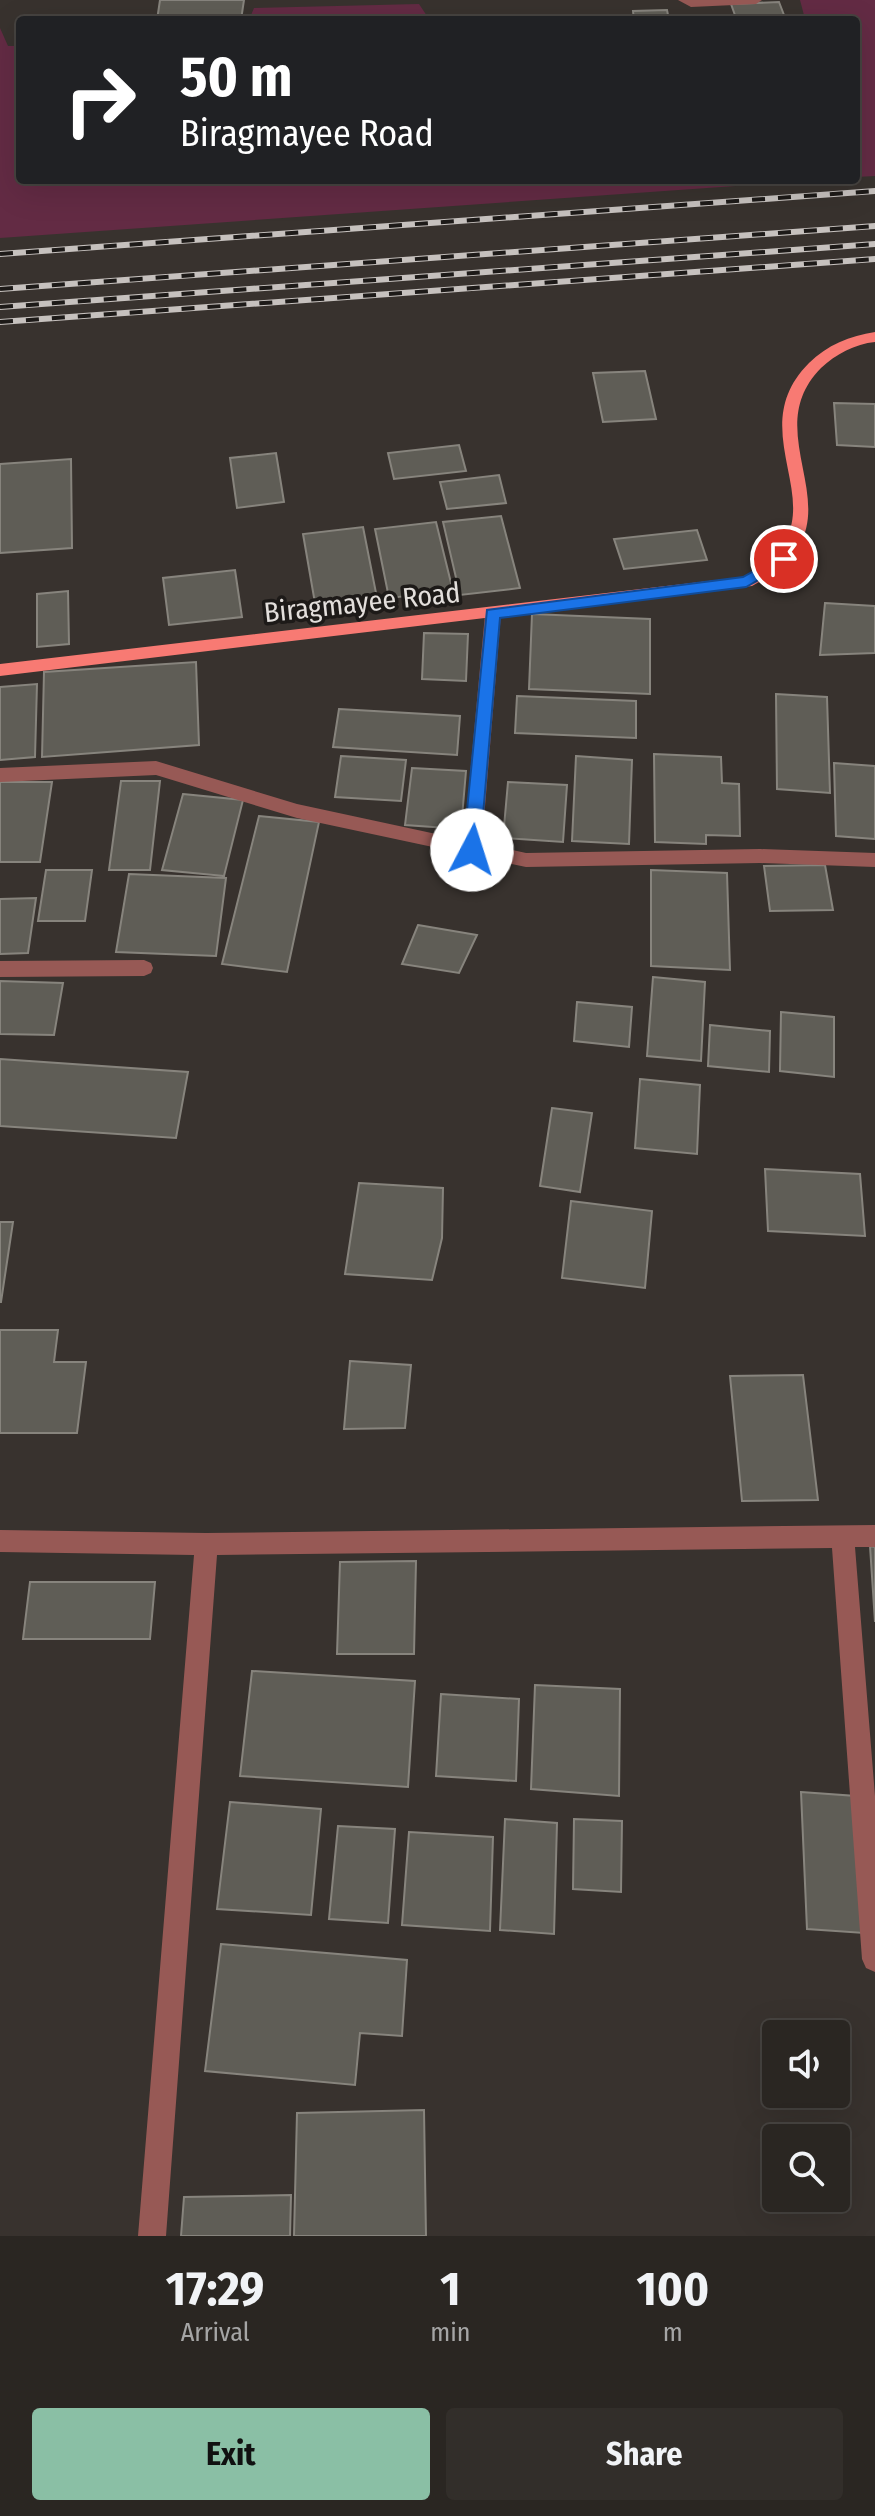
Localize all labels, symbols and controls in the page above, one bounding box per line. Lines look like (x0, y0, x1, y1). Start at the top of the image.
text: 50 m (180, 44, 292, 111)
icon: right (48, 48, 152, 152)
text: Biragmayee Road (180, 112, 434, 156)
pin (750, 525, 818, 593)
icon: arrive (762, 537, 806, 581)
street label: Biragmayee Road (262, 576, 462, 629)
position arrow (430, 808, 514, 892)
map controls (762, 2020, 850, 2212)
button: sound (762, 2020, 850, 2108)
button: search (762, 2124, 850, 2212)
text: 17:29 (166, 2260, 264, 2318)
text: 1 (440, 2260, 461, 2318)
text: 100 (636, 2260, 709, 2318)
text: Arrival (181, 2317, 250, 2348)
text: min (430, 2317, 471, 2348)
text: m (663, 2317, 683, 2348)
button: Exit (32, 2408, 430, 2500)
button: Share (446, 2408, 843, 2500)

